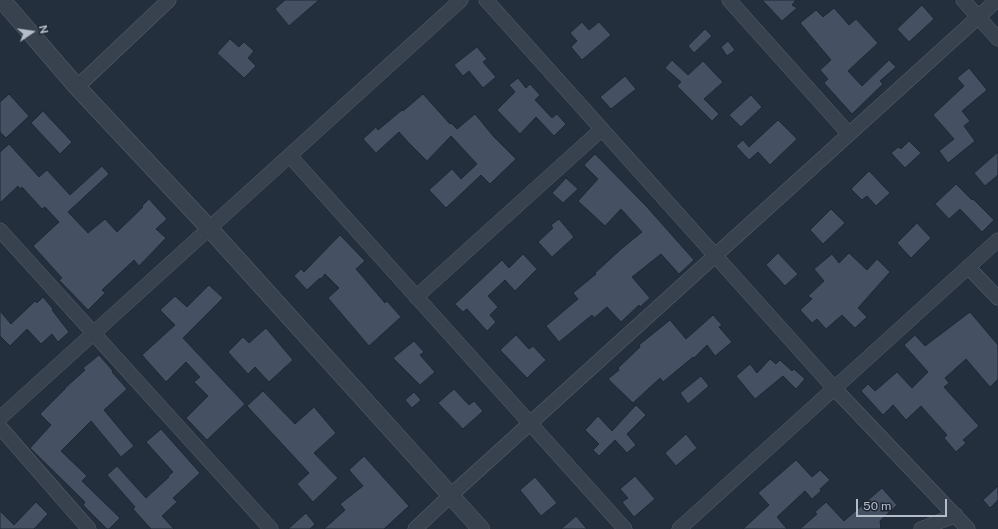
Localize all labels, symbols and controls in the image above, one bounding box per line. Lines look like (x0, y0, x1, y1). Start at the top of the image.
north arrow (12, 12, 52, 52)
text: N (37, 24, 51, 35)
scale bar (858, 491, 949, 517)
text: 50 m (863, 499, 891, 513)

